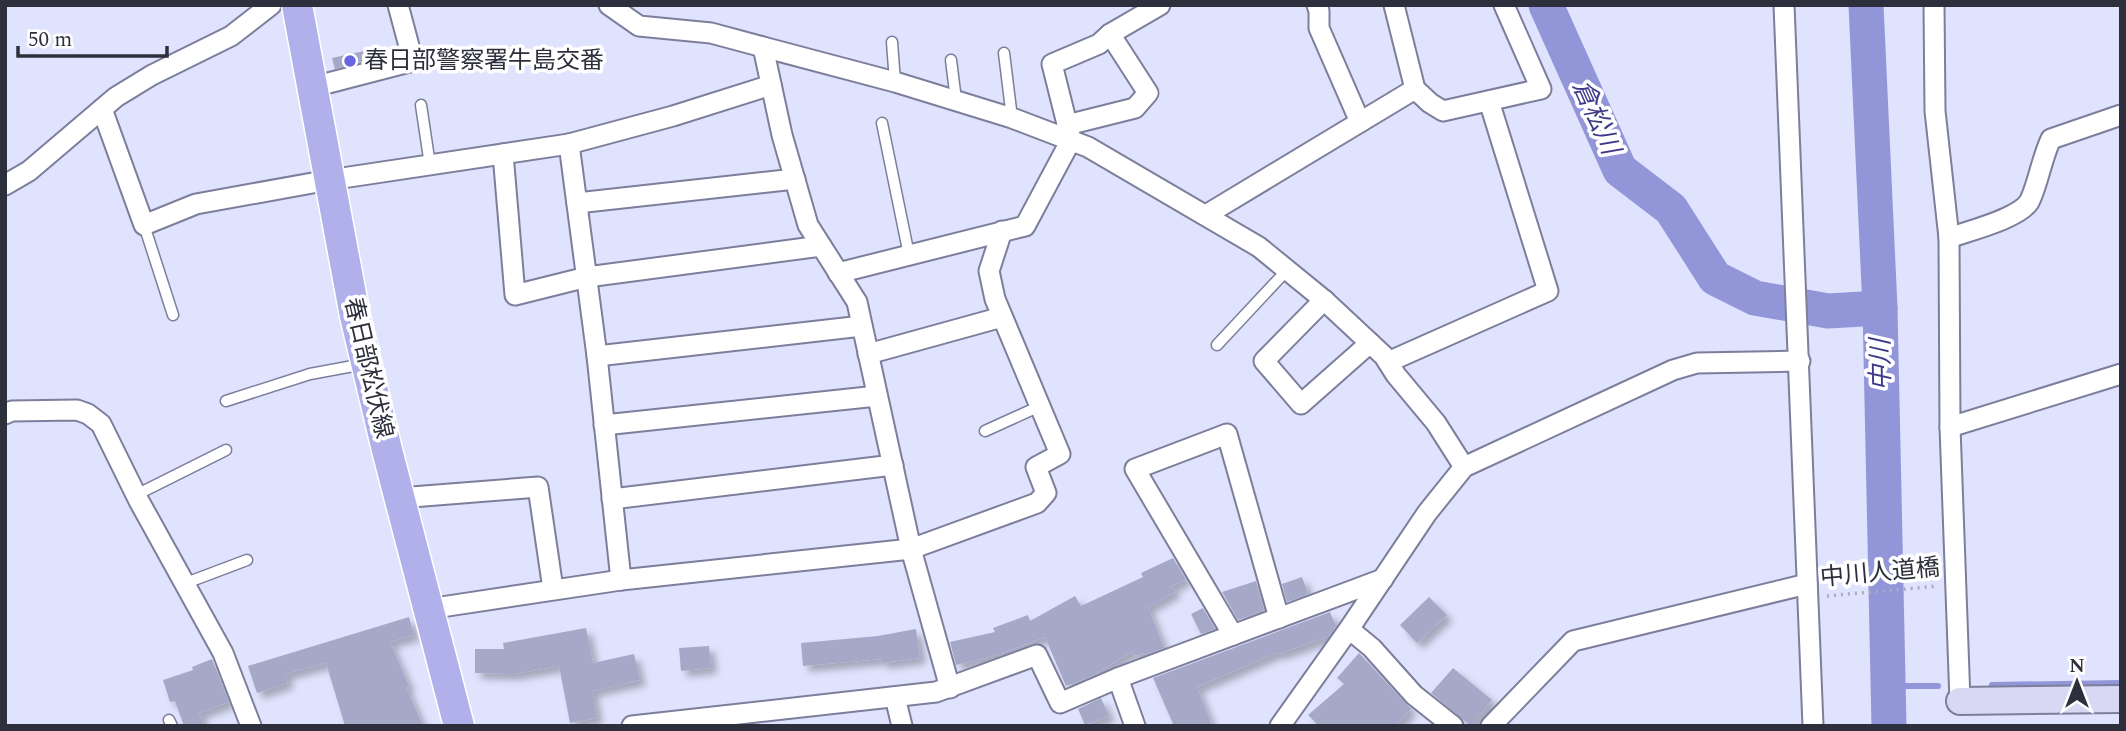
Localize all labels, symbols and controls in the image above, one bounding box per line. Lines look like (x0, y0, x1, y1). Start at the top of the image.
scale bar (18, 14, 166, 58)
text: 50 m (28, 24, 72, 56)
place label: 春日部警察署牛島交番 (364, 43, 604, 79)
marker: 春日部警察署牛島交番 (342, 53, 358, 69)
water label: 倉松川 (1562, 73, 1631, 163)
street label: 春日部松伏線 (334, 294, 402, 442)
water label: 中川 (1860, 336, 1901, 391)
street label: 中川人道橋 (1819, 550, 1941, 596)
north arrow (2042, 647, 2112, 717)
text: N (2069, 652, 2085, 681)

